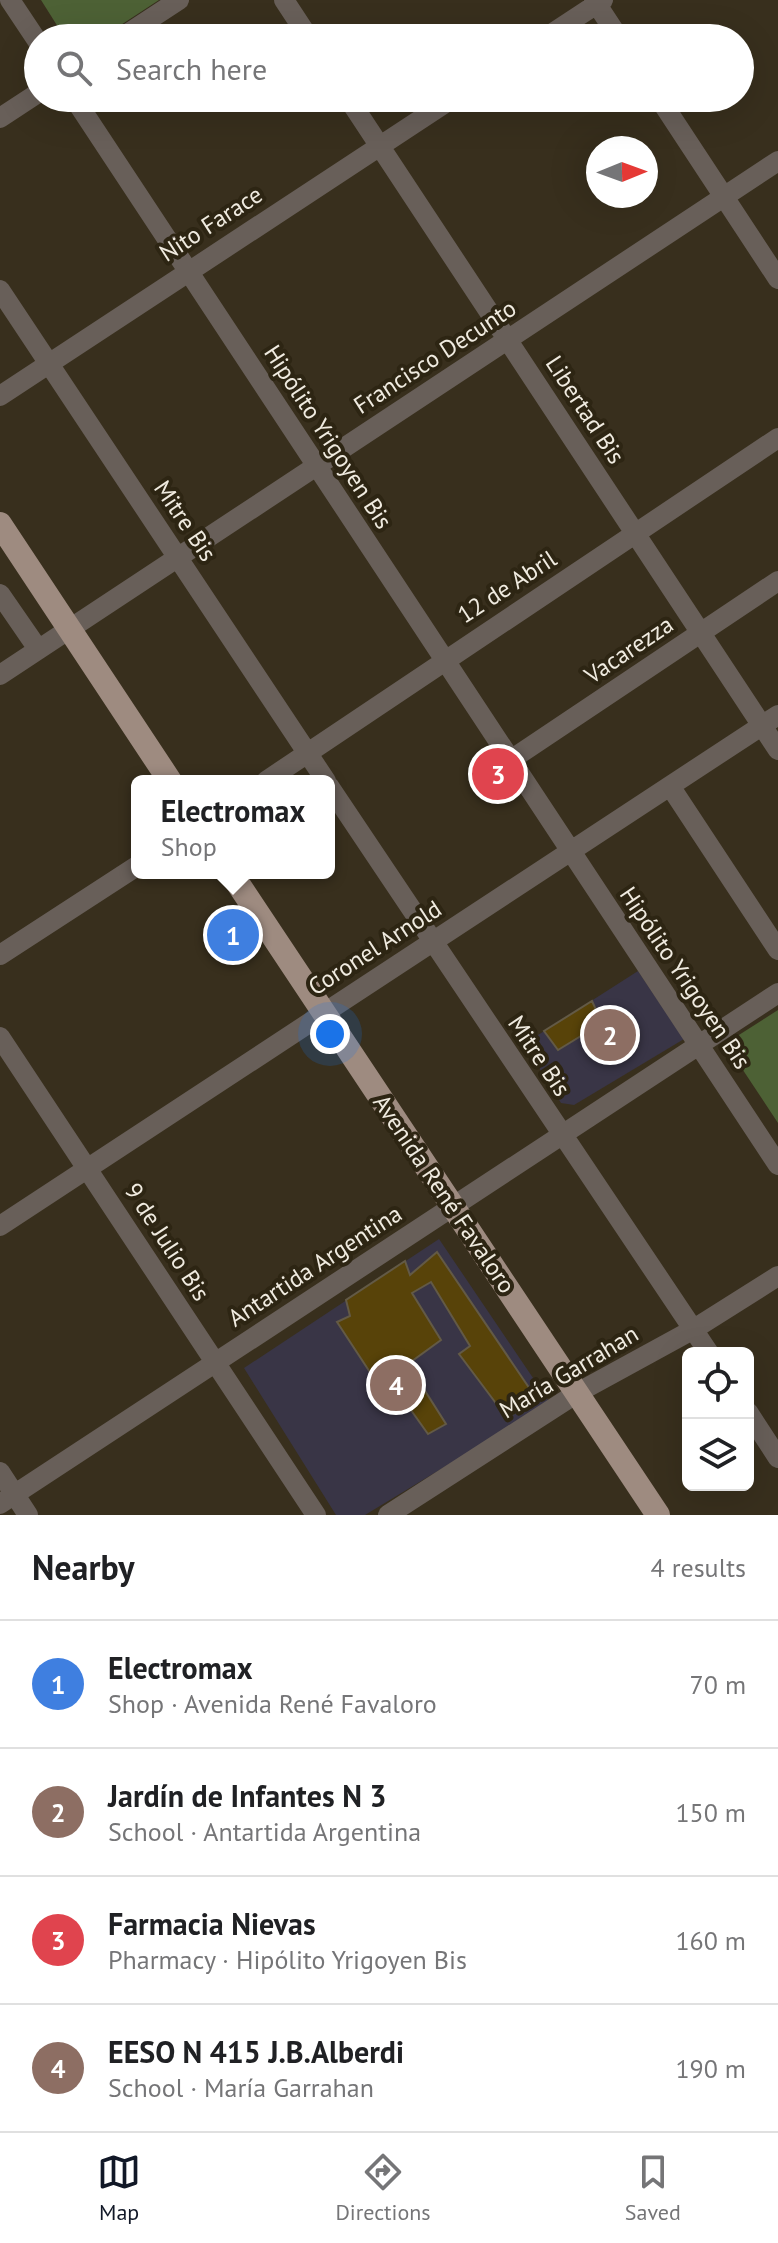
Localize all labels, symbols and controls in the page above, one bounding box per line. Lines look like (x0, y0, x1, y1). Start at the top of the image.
search box (24, 24, 754, 112)
icon: search (52, 46, 96, 90)
text: Search here (116, 49, 267, 88)
north arrow (586, 136, 658, 208)
street label: Nito Farace (153, 179, 268, 268)
street label: Francisco Decunto (348, 292, 522, 421)
street label: Hipólito Yrigoyen Bis (257, 339, 399, 535)
street label: Libertad Bis (539, 350, 632, 470)
street label: Mitre Bis (147, 474, 224, 567)
street label: 12 de Abril (451, 543, 562, 630)
street label: Vacarezza (578, 609, 679, 691)
pin: 3 (472, 744, 524, 804)
popup (131, 775, 335, 879)
text: Electromax (161, 791, 305, 830)
text: Shop (161, 830, 217, 863)
street label: Hipólito Yrigoyen Bis (613, 881, 758, 1075)
street label: Coronel Arnold (302, 893, 447, 1002)
pin: 1 (207, 905, 259, 965)
pin: 2 (584, 1005, 636, 1065)
street label: Mitre Bis (501, 1009, 578, 1102)
your location (310, 1014, 350, 1054)
street label: Avenida René Favaloro (366, 1088, 522, 1299)
street label: 9 de Julio Bis (118, 1177, 217, 1306)
street label: Antartida Argentina (222, 1198, 408, 1333)
street label: María Garrahan (494, 1318, 644, 1425)
map controls (682, 1347, 754, 1491)
button: locate (682, 1347, 754, 1419)
pin: 4 (370, 1355, 422, 1415)
button: layers (682, 1419, 754, 1491)
text: Nearby (32, 1545, 134, 1589)
text: 4 results (651, 1551, 746, 1584)
text: Electromax (108, 1648, 252, 1687)
text: 1 (51, 1668, 65, 1701)
text: 70 m (690, 1668, 746, 1701)
text: Shop · Avenida René Favaloro (108, 1687, 437, 1720)
text: Jardín de Infantes N 3 (108, 1776, 387, 1815)
text: 2 (51, 1796, 65, 1829)
text: 150 m (675, 1796, 746, 1829)
text: School · Antartida Argentina (108, 1815, 421, 1848)
text: Farmacia Nievas (108, 1904, 316, 1943)
text: 3 (51, 1924, 65, 1957)
text: 160 m (675, 1924, 746, 1957)
text: Pharmacy · Hipólito Yrigoyen Bis (108, 1943, 467, 1976)
text: EESO N 415 J.B.Alberdi (108, 2032, 404, 2071)
text: 4 (51, 2052, 65, 2085)
text: 190 m (675, 2052, 746, 2085)
text: School · María Garrahan (108, 2071, 374, 2104)
tab: Map (97, 2150, 141, 2226)
tab: Directions (335, 2150, 431, 2226)
tab: Saved (625, 2150, 681, 2226)

